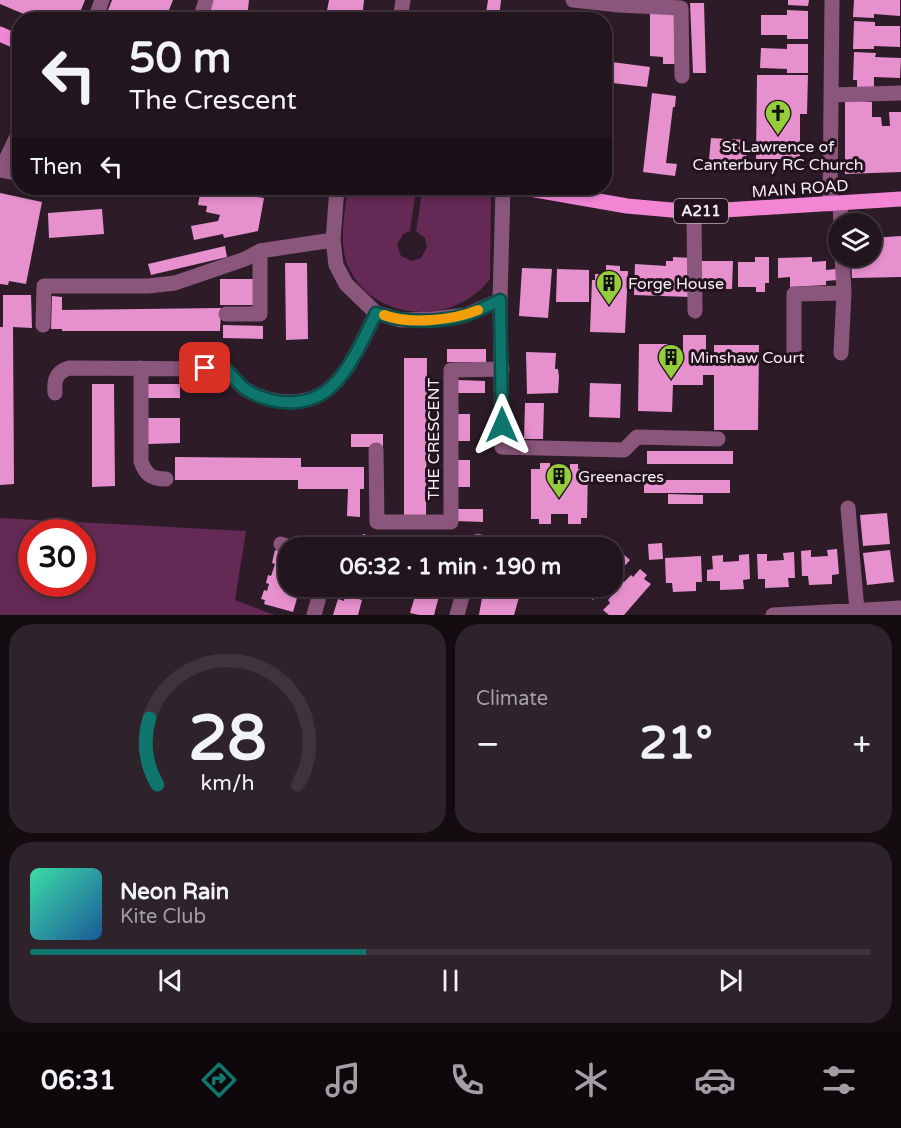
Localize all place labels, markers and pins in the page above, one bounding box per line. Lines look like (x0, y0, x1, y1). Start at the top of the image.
church icon: St Lawrence of Canterbury RC Church (763, 98, 793, 136)
place label: St Lawrence of Canterbury RC Church (693, 137, 863, 175)
building icon: Forge House (594, 268, 624, 306)
place label: Forge House (628, 274, 724, 294)
pin (179, 342, 230, 393)
building icon: Minshaw Court (656, 342, 686, 380)
place label: Minshaw Court (690, 348, 805, 368)
building icon: Greenacres (544, 461, 574, 499)
place label: Greenacres (578, 467, 664, 487)

